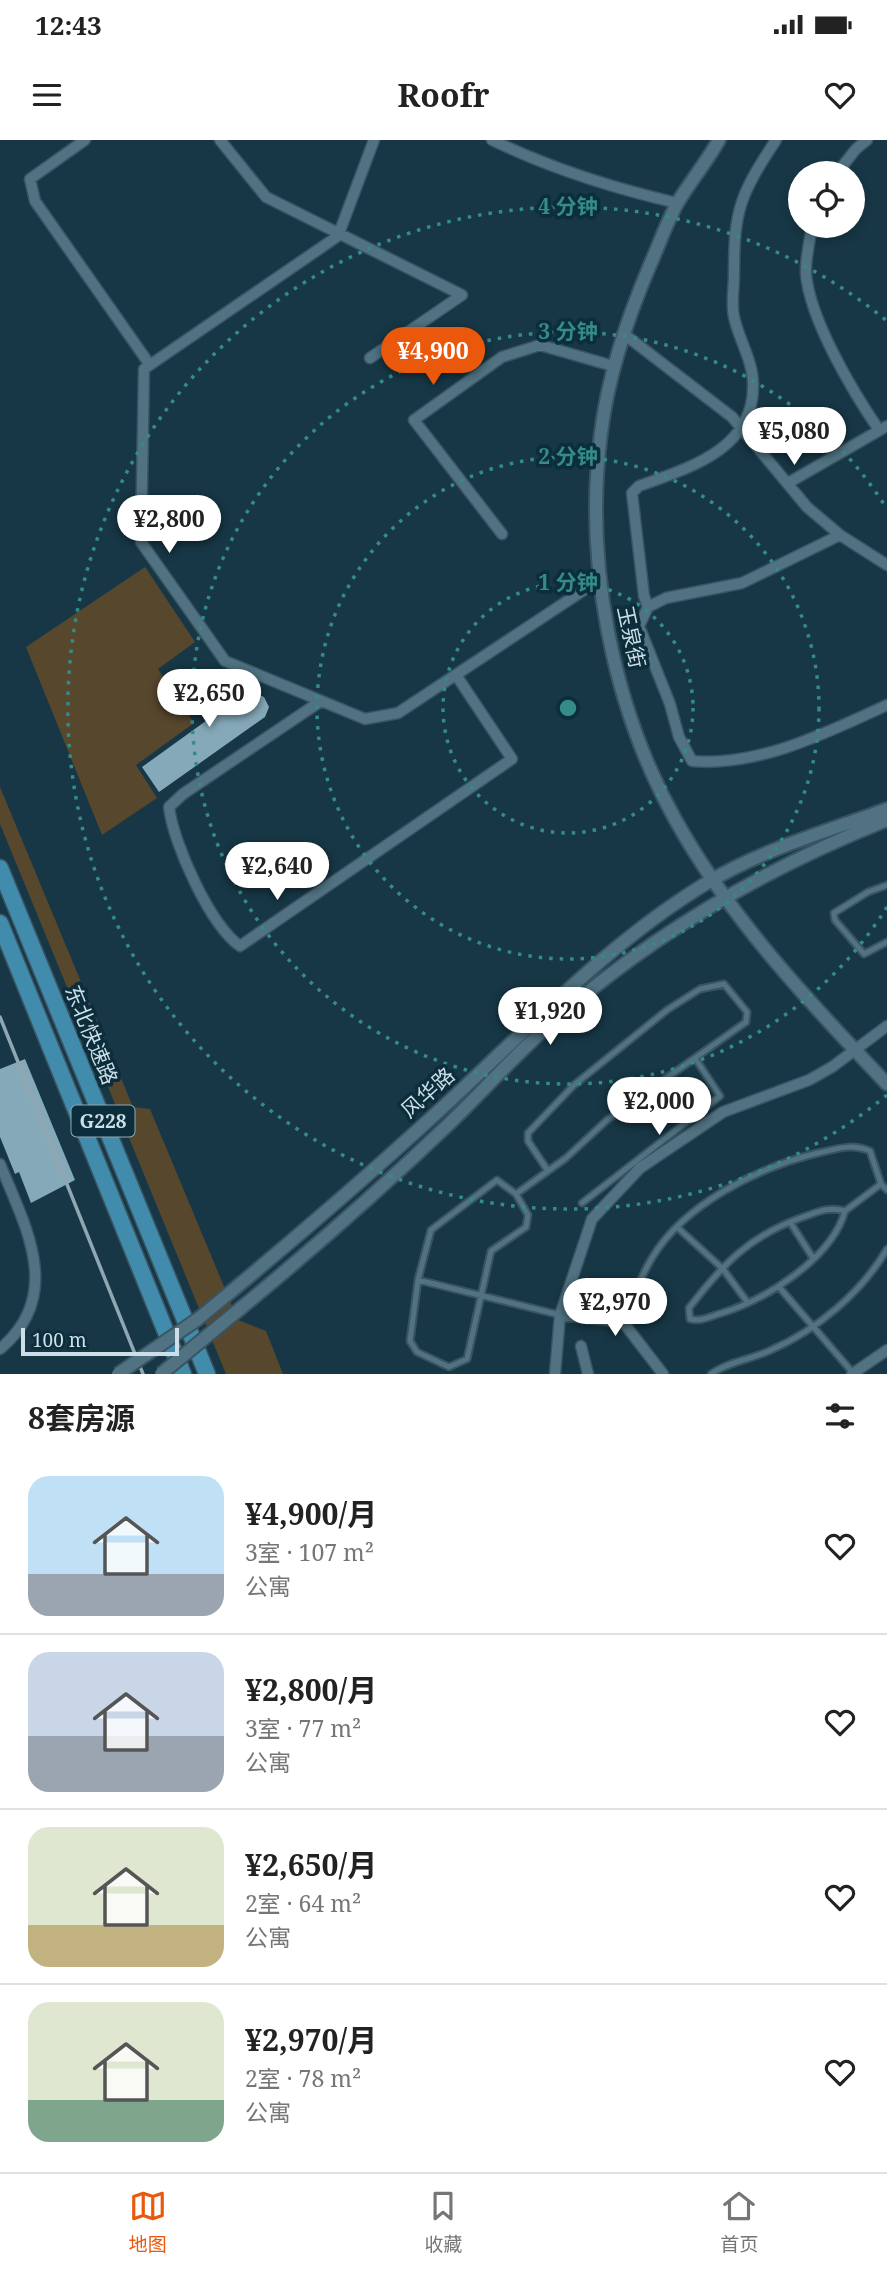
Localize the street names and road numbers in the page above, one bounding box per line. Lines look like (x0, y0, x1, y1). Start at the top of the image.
street label: 玉泉街 (612, 603, 652, 671)
street label: 东北快速路 (59, 981, 125, 1089)
street label: 风华路 (395, 1061, 460, 1124)
road number: G228 (72, 1105, 134, 1136)

